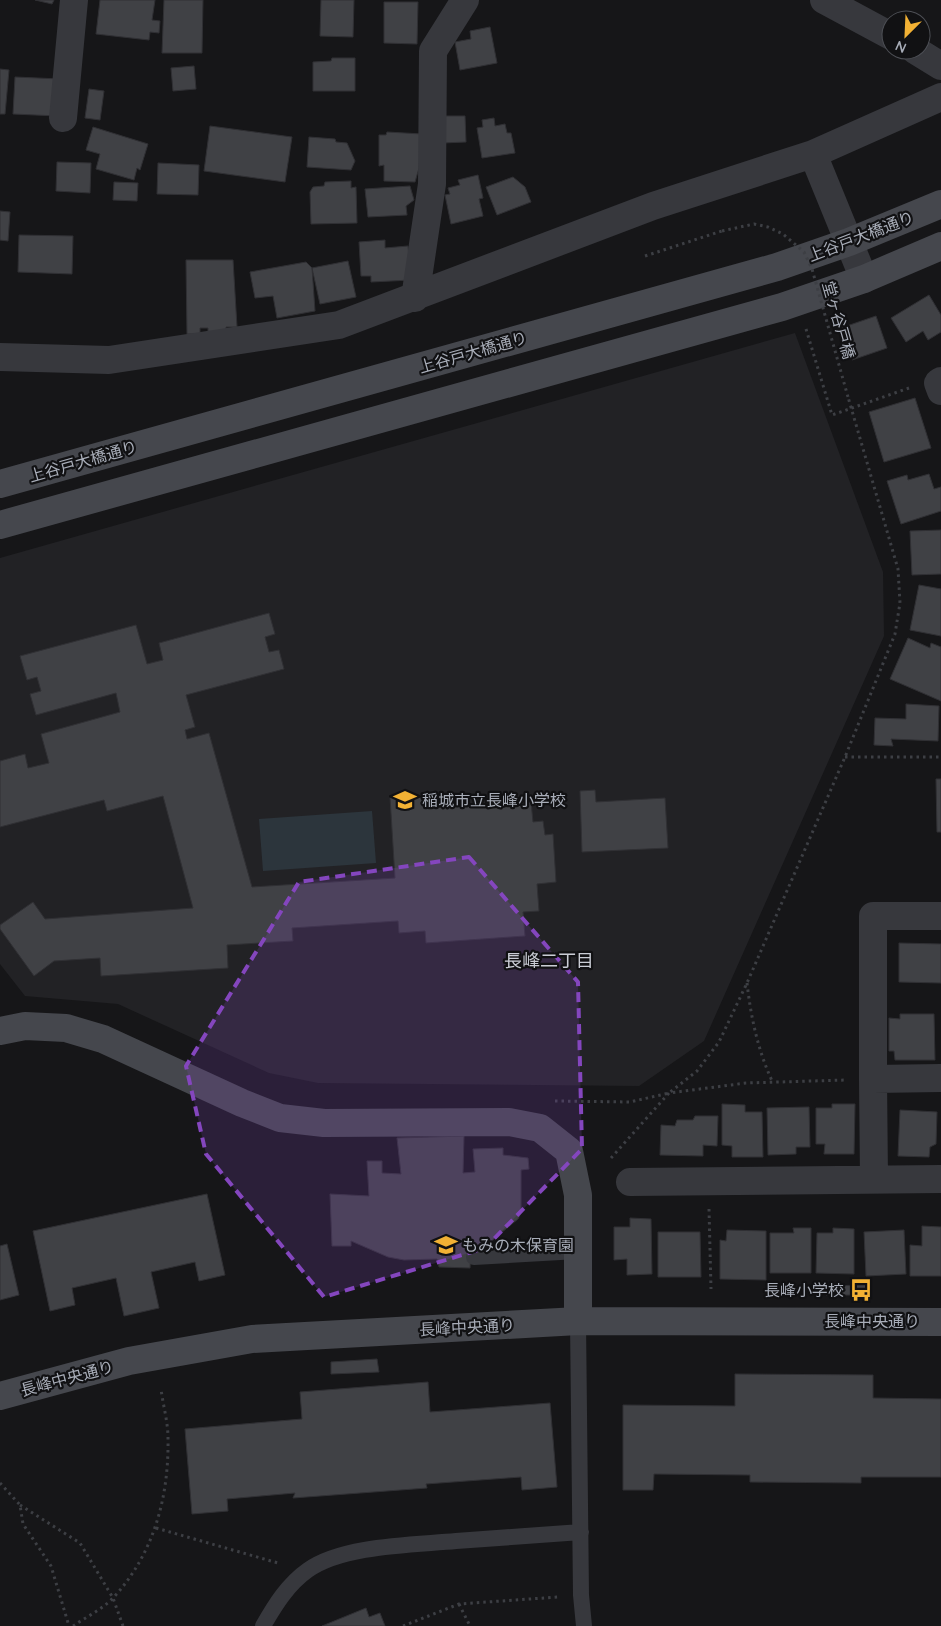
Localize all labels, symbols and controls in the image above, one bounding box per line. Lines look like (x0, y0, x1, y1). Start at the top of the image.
north arrow (881, 10, 931, 60)
text: N (892, 37, 909, 57)
street label: 上谷戸大橋通り (805, 207, 917, 265)
street label: 堂ヶ谷戸橋 (818, 279, 860, 361)
street label: 上谷戸大橋通り (416, 327, 530, 377)
street label: 上谷戸大橋通り (26, 436, 140, 486)
school or university icon: 稲城市立長峰小学校 (392, 787, 418, 813)
place label: 稲城市立長峰小学校 (422, 790, 566, 810)
district label: 長峰二丁目 (504, 949, 594, 972)
school or university icon: もみの木保育園 (433, 1232, 459, 1258)
place label: もみの木保育園 (462, 1235, 574, 1255)
bus stop icon: 長峰小学校 (848, 1277, 874, 1303)
place label: 長峰小学校 (764, 1280, 844, 1300)
street label: 長峰中央通り (824, 1311, 920, 1331)
street label: 長峰中央通り (419, 1315, 515, 1339)
street label: 長峰中央通り (18, 1356, 116, 1400)

